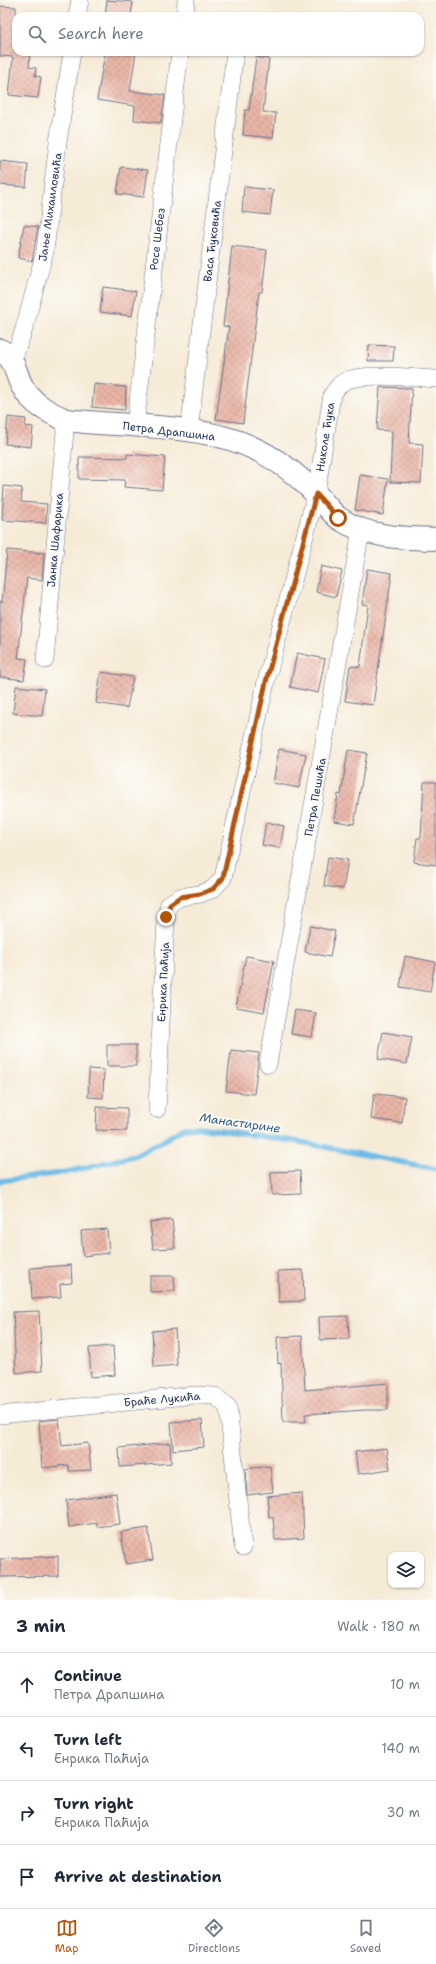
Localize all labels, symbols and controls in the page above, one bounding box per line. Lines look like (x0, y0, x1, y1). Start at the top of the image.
search box (12, 12, 424, 56)
icon: search (26, 23, 48, 45)
text: Search here (58, 24, 144, 44)
street label: Јање Михаиловића (35, 152, 66, 262)
street label: Васа Ћуковића (200, 199, 225, 283)
street label: Росе Шебез (146, 207, 169, 271)
street label: Николе Ћука (313, 401, 338, 473)
street label: Петра Драпшина (122, 418, 216, 445)
street label: Јанка Шафарика (44, 492, 67, 588)
route start (329, 509, 347, 527)
street label: Петра Пешића (301, 757, 330, 838)
route end (157, 908, 175, 926)
street label: Енрика Паћија (154, 941, 173, 1023)
water label: Манастирине (199, 1109, 282, 1137)
street label: Браће Лукића (123, 1389, 201, 1410)
map controls (388, 1552, 424, 1588)
button: layers (388, 1552, 424, 1588)
text: 3 min (16, 1615, 66, 1637)
text: Walk · 180 m (337, 1618, 420, 1635)
text: Continue (54, 1666, 122, 1686)
icon: ahead (16, 1674, 38, 1696)
text: 10 m (390, 1676, 420, 1693)
text: Петра Драпшина (54, 1686, 164, 1703)
text: Turn left (54, 1730, 122, 1750)
icon: left (16, 1738, 38, 1760)
text: 140 m (381, 1740, 420, 1757)
text: Енрика Паћија (54, 1750, 149, 1767)
text: Turn right (54, 1794, 134, 1814)
icon: right (16, 1802, 38, 1824)
text: 30 m (386, 1804, 420, 1821)
text: Енрика Паћија (54, 1814, 149, 1831)
icon: arrive (16, 1866, 38, 1888)
text: Arrive at destination (54, 1867, 222, 1887)
tab: Map (55, 1917, 78, 1956)
tab: Directions (188, 1917, 240, 1956)
tab: Saved (350, 1917, 381, 1956)

